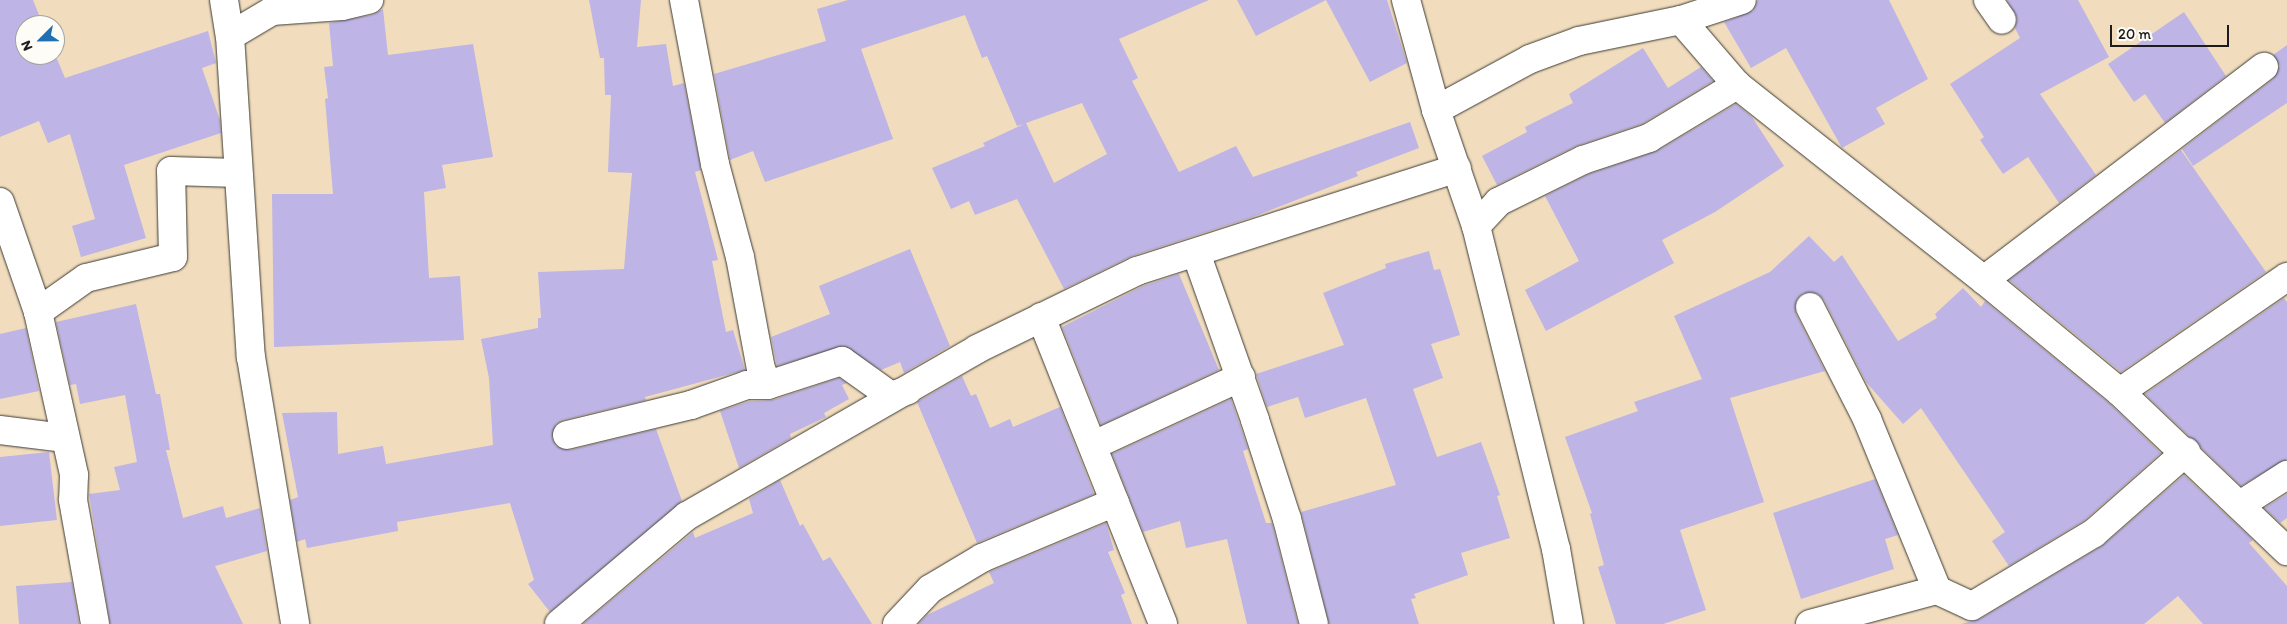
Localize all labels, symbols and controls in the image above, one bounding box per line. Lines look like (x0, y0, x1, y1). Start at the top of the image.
north arrow (15, 15, 65, 65)
scale bar (2112, 15, 2231, 47)
text: 20 m (2118, 25, 2151, 43)
text: N (17, 38, 36, 53)

